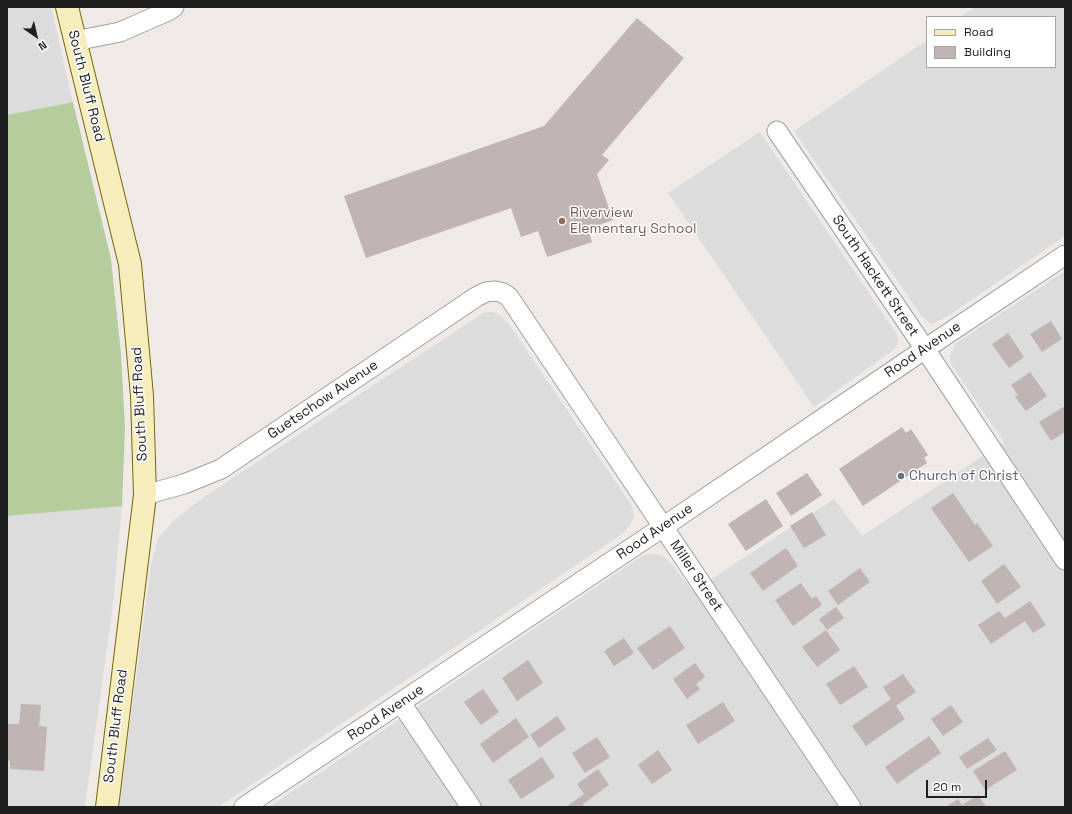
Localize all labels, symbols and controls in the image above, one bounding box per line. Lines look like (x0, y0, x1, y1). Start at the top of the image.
north arrow (16, 16, 56, 56)
legend (926, 16, 1056, 68)
text: Road (964, 24, 993, 40)
street label: South Bluff Road (64, 29, 108, 143)
text: N (36, 38, 50, 54)
text: Building (964, 44, 1011, 60)
place label: Riverview Elementary School (570, 205, 696, 238)
street label: South Hackett Street (828, 212, 922, 340)
marker: Riverview Elementary School (557, 216, 567, 226)
street label: Rood Avenue (882, 318, 964, 382)
street label: South Bluff Road (129, 346, 151, 462)
street label: Guetschow Avenue (265, 357, 381, 443)
place label: Church of Christ (909, 468, 1019, 484)
marker: Church of Christ (896, 471, 906, 481)
street label: Rood Avenue (614, 500, 696, 564)
street label: Miller Street (666, 537, 726, 615)
street label: South Bluff Road (101, 668, 131, 784)
street label: Rood Avenue (345, 681, 427, 745)
scale bar (928, 772, 989, 798)
text: 20 m (933, 779, 961, 795)

